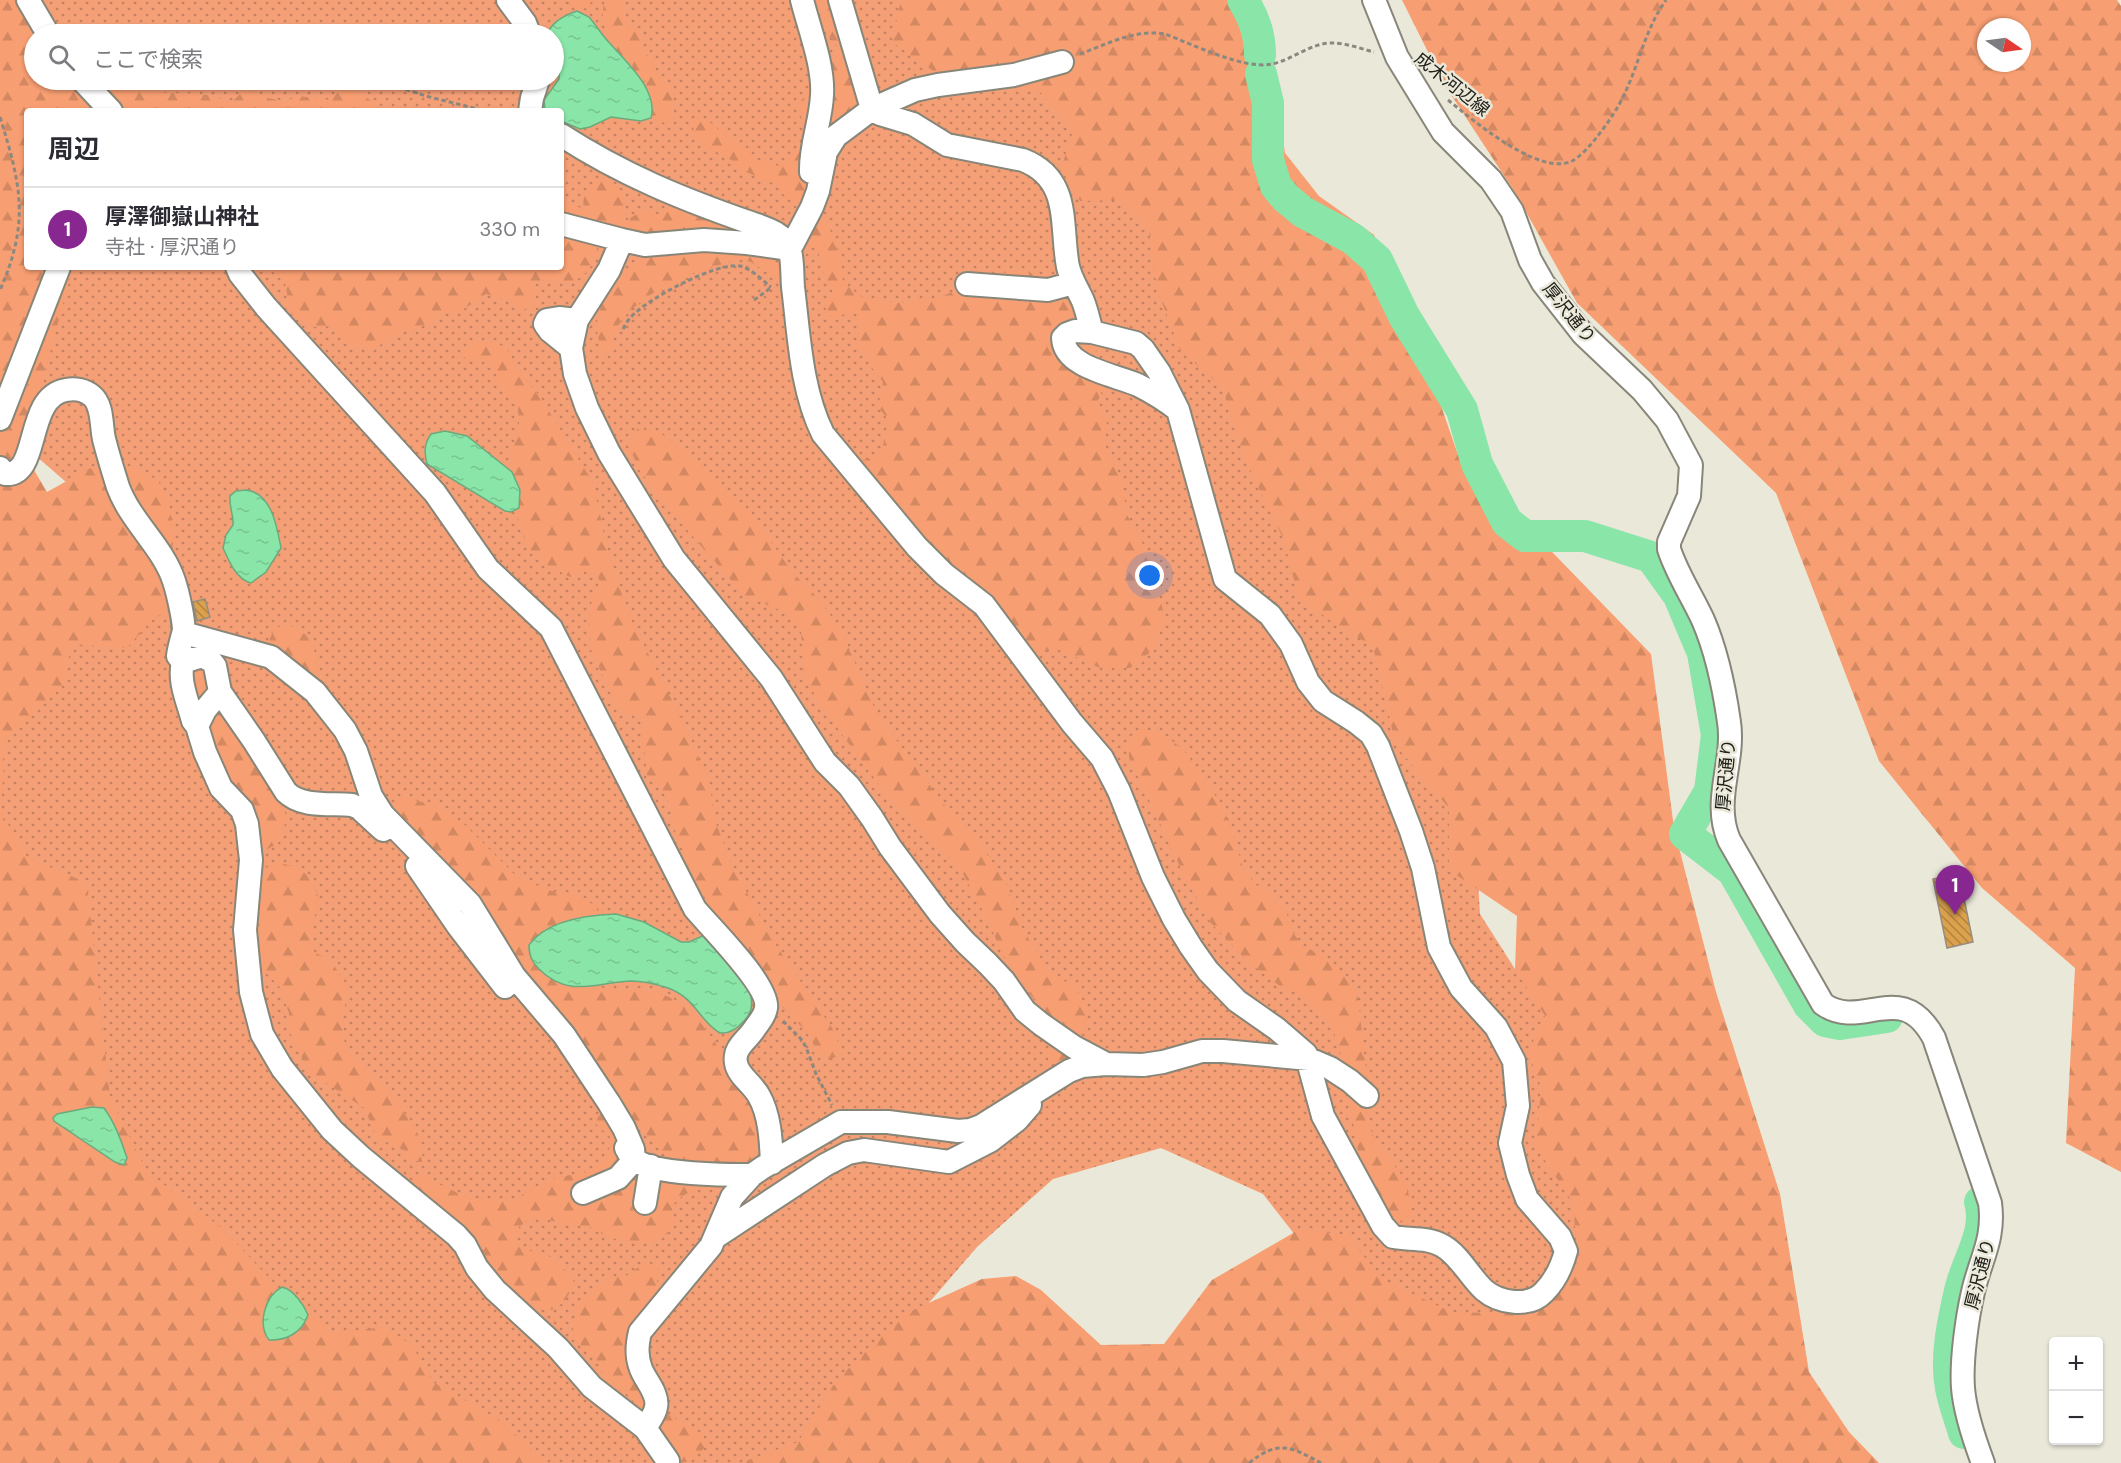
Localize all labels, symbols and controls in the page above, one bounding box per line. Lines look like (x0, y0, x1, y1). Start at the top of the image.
north arrow (1977, 18, 2031, 72)
search box (24, 24, 564, 90)
icon: search (45, 41, 78, 74)
text: ここで検索 (93, 45, 203, 74)
street label: 成木河辺線 (1409, 46, 1495, 122)
text: 周辺 (48, 132, 100, 166)
text: 厚澤御嶽山神社 (105, 202, 259, 231)
text: 1 (64, 216, 71, 242)
text: 330 m (480, 216, 540, 242)
text: 寺社 · 厚沢通り (105, 234, 240, 260)
street label: 厚沢通り (1537, 277, 1601, 349)
your location (1135, 561, 1164, 590)
street label: 厚沢通り (1711, 738, 1741, 812)
pin: 1 (1936, 866, 1974, 915)
street label: 厚沢通り (1960, 1236, 2000, 1312)
map controls (2049, 1337, 2103, 1445)
button: + (2049, 1337, 2103, 1391)
button: − (2049, 1391, 2103, 1445)

